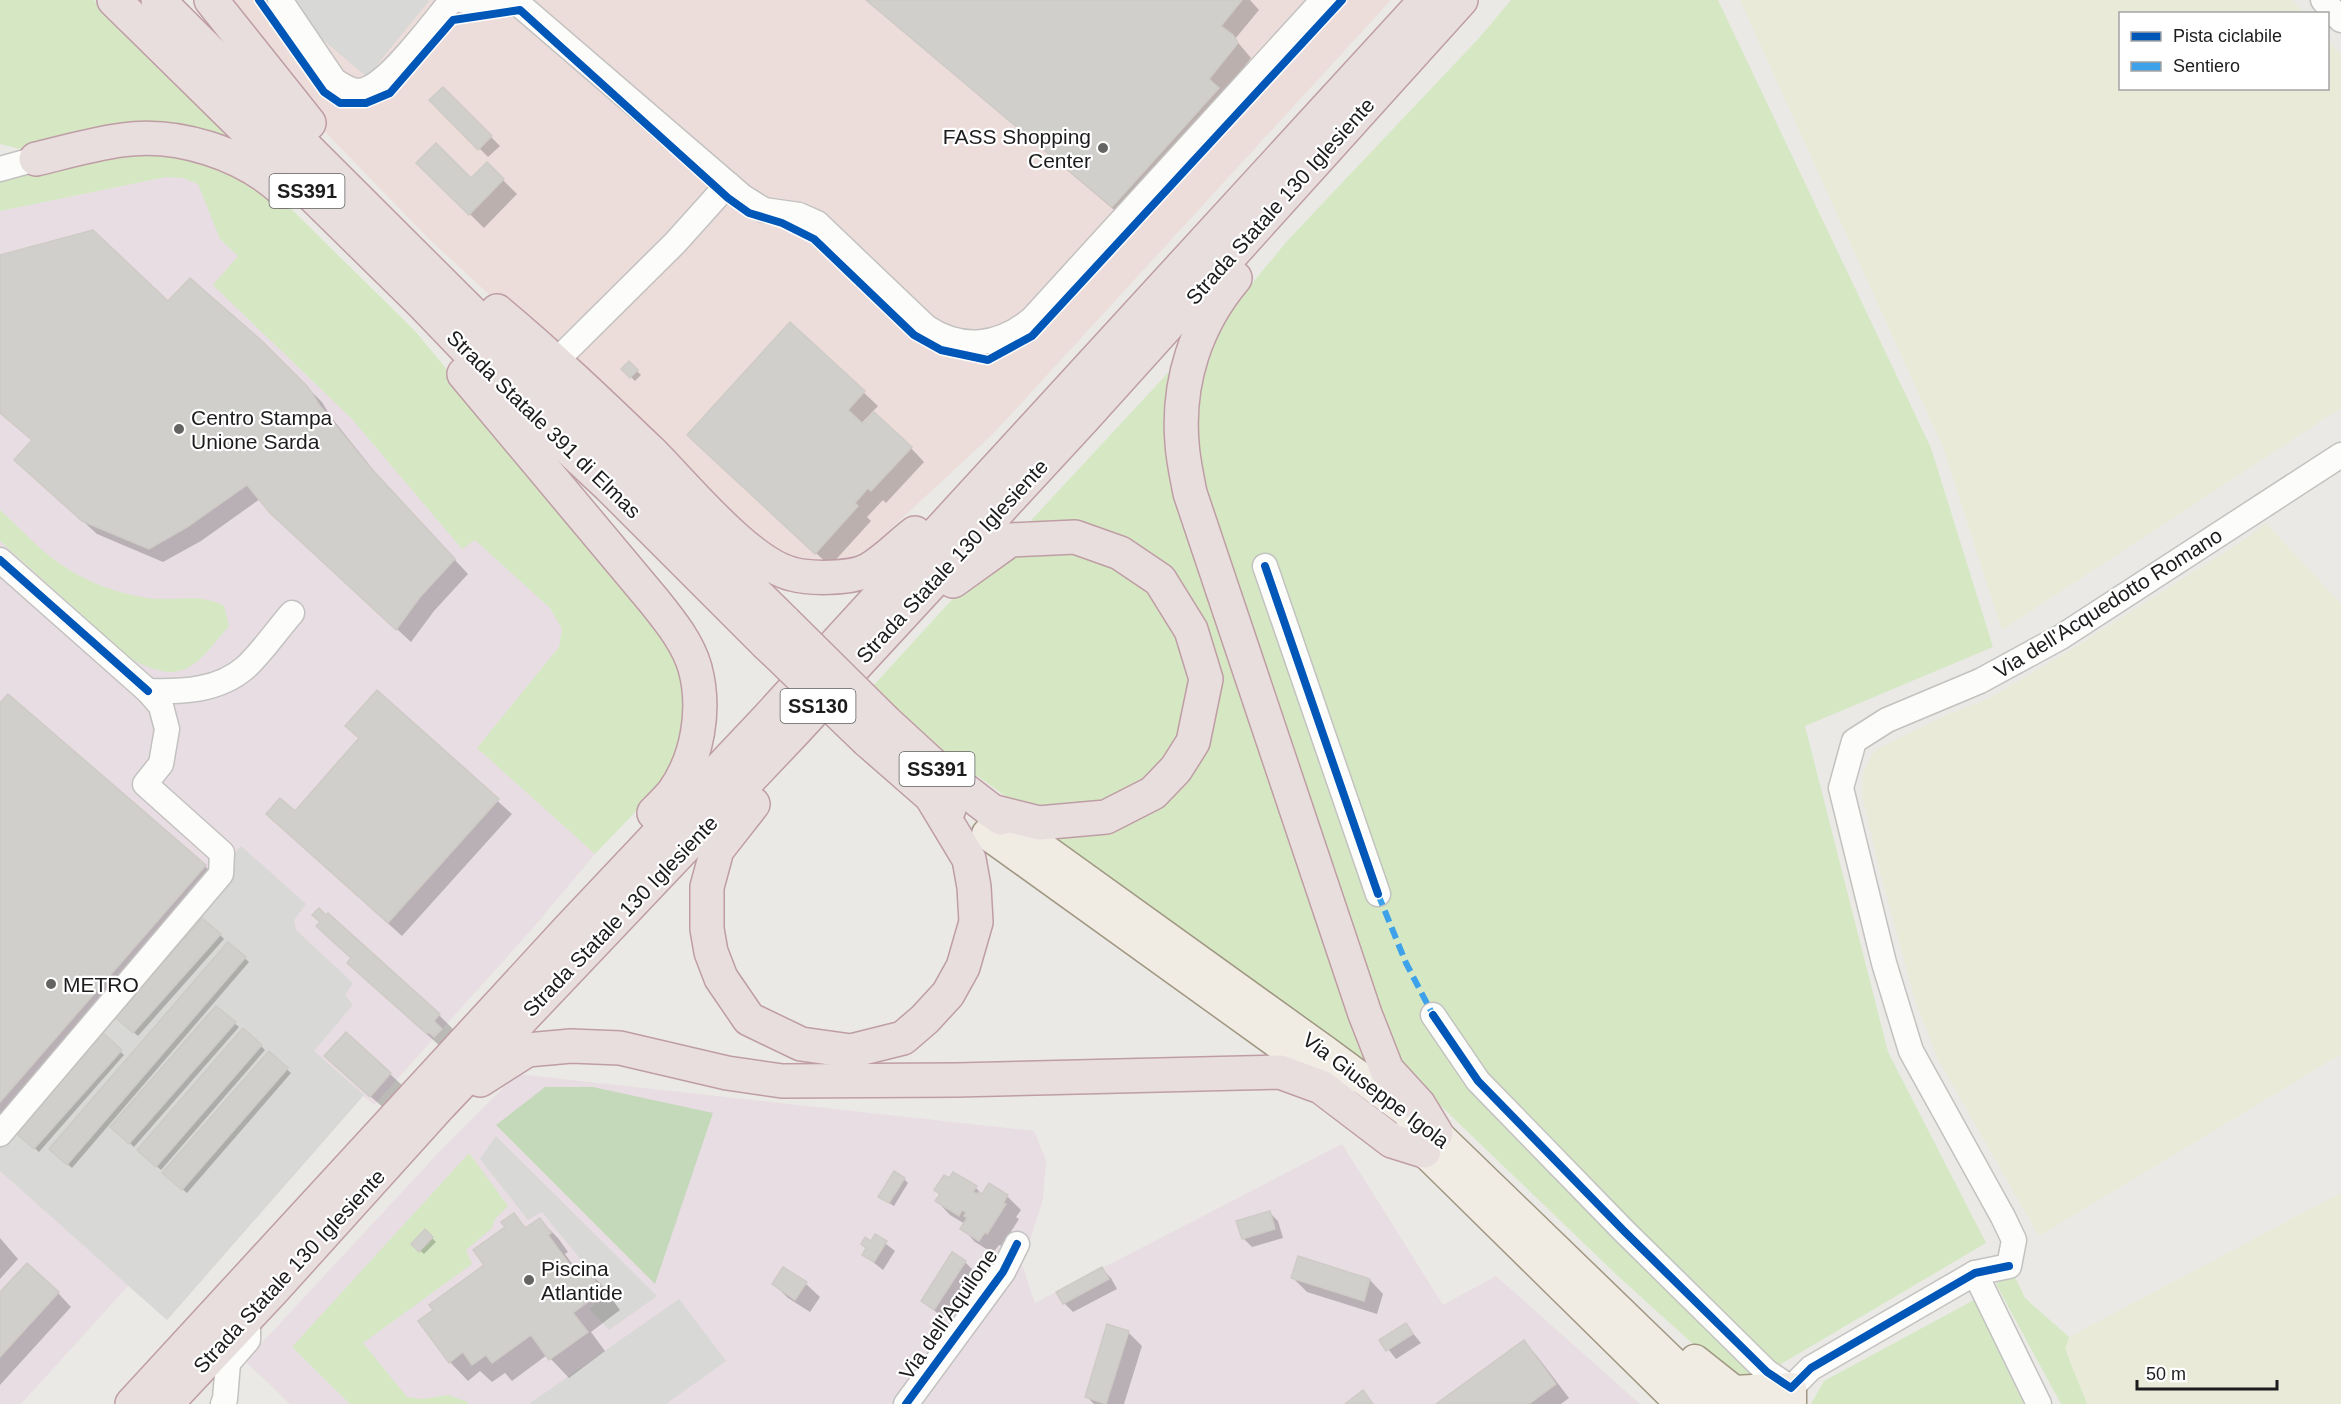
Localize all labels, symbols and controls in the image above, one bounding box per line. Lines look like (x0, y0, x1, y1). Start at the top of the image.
legend (2119, 12, 2329, 90)
text: Pista ciclabile (2173, 26, 2282, 46)
text: Sentiero (2173, 56, 2240, 76)
street label: Strada Statale 130 Iglesiente (1181, 93, 1379, 309)
place label: FASS Shopping Center (943, 125, 1091, 172)
marker: FASS Shopping Center (1096, 141, 1110, 155)
road number: SS391 (270, 174, 344, 208)
street label: Strada Statale 391 di Elmas (442, 325, 646, 523)
place label: Centro Stampa Unione Sarda (191, 406, 333, 453)
marker: Centro Stampa Unione Sarda (172, 422, 186, 436)
street label: Strada Statale 130 Iglesiente (852, 455, 1052, 667)
street label: Via dell'Acquedotto Romano (1990, 523, 2226, 683)
road number: SS130 (780, 689, 856, 723)
road number: SS391 (900, 752, 974, 786)
street label: Strada Statale 130 Iglesiente (518, 811, 722, 1021)
place label: METRO (63, 973, 139, 996)
marker: METRO (44, 977, 58, 991)
street label: Via Giuseppe Igola (1298, 1028, 1454, 1153)
street label: Strada Statale 130 Iglesiente (189, 1165, 389, 1377)
street label: Via dell'Aquilone (894, 1244, 1002, 1384)
place label: Piscina Atlantide (541, 1257, 623, 1304)
marker: Piscina Atlantide (522, 1273, 536, 1287)
scale bar (2137, 1353, 2276, 1391)
text: 50 m (2146, 1364, 2186, 1384)

